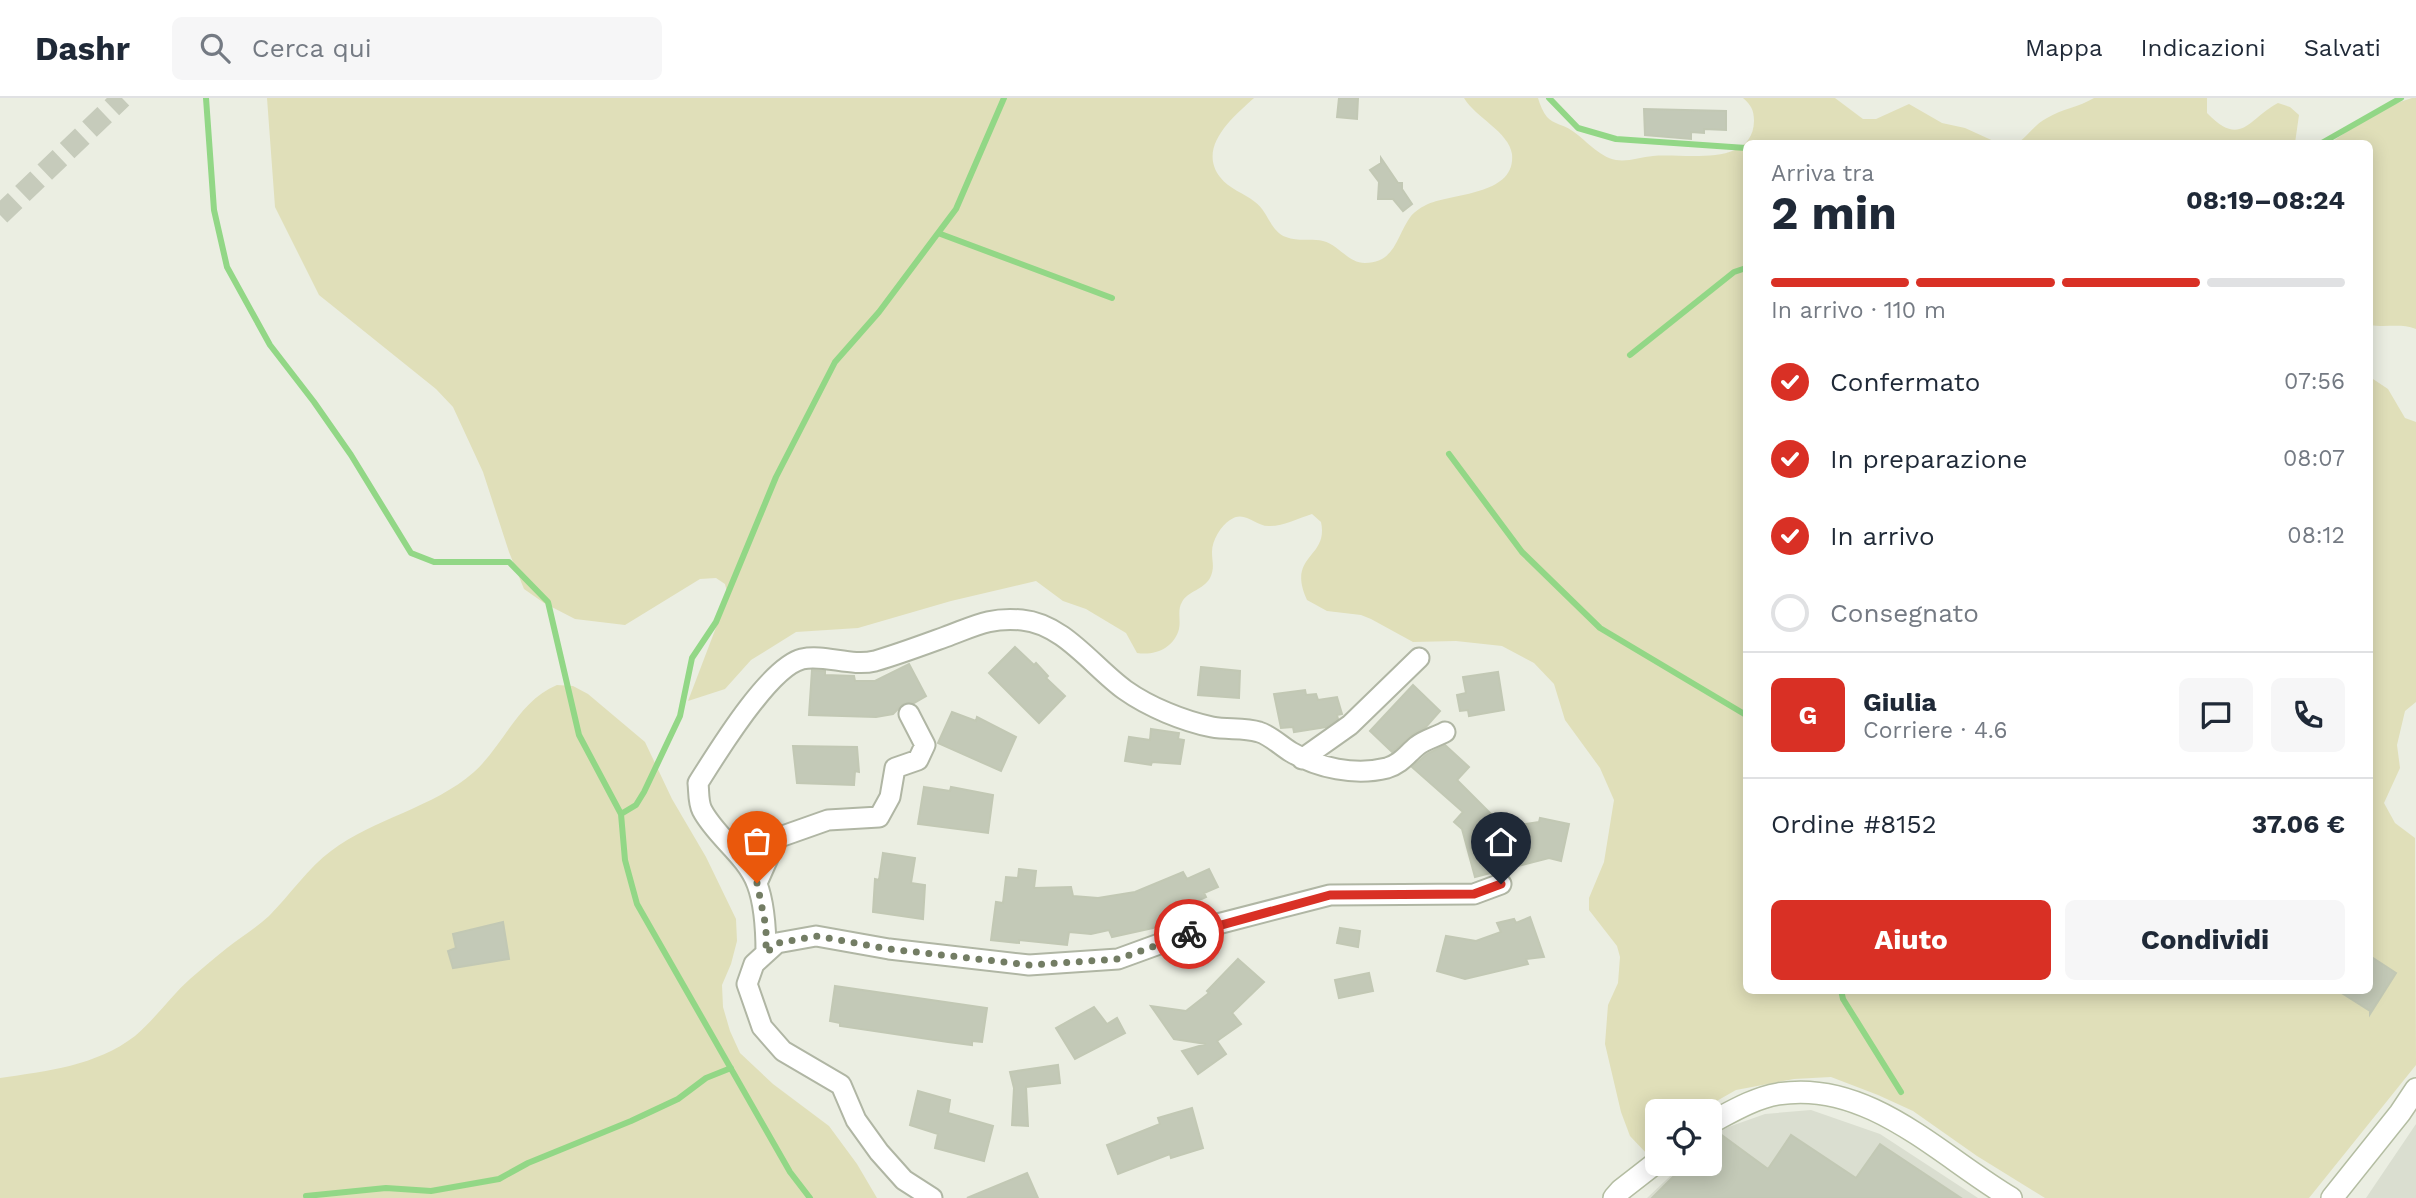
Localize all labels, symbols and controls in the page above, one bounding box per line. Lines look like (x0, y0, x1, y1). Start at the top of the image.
search box (172, 17, 662, 80)
text: Dashr (35, 29, 130, 68)
icon: search (196, 29, 234, 67)
text: Cerca qui (252, 33, 372, 63)
text: Mappa (2025, 34, 2103, 62)
text: Indicazioni (2141, 34, 2266, 62)
text: Salvati (2304, 34, 2381, 62)
text: Arriva tra (1771, 160, 1874, 187)
text: 08:19–08:24 (2186, 185, 2345, 215)
text: 2 min (1771, 186, 1897, 240)
text: In arrivo · 110 m (1771, 297, 1946, 324)
icon: check (1771, 363, 1809, 401)
text: Confermato (1830, 367, 1980, 397)
text: 07:56 (2284, 368, 2345, 395)
icon: check (1771, 440, 1809, 478)
text: In preparazione (1830, 444, 2028, 474)
text: 08:07 (2283, 445, 2345, 472)
icon: check (1771, 517, 1809, 555)
text: In arrivo (1830, 521, 1935, 551)
text: 08:12 (2287, 522, 2345, 549)
text: Consegnato (1830, 598, 1979, 628)
button: chat (2179, 678, 2253, 752)
button: phone (2271, 678, 2345, 752)
text: Giulia (1863, 687, 1937, 717)
text: G (1799, 700, 1817, 730)
text: Corriere · 4.6 (1863, 717, 2007, 744)
text: Ordine #8152 (1771, 809, 1937, 839)
text: 37.06 € (2252, 809, 2345, 839)
pin (727, 811, 787, 883)
pin (1471, 812, 1531, 884)
icon: bag (738, 822, 776, 860)
icon: home (1482, 823, 1520, 861)
courier (1154, 899, 1224, 969)
button: Aiuto (1771, 900, 2051, 980)
button: Condividi (2065, 900, 2345, 980)
icon: bike (1170, 915, 1208, 953)
map controls (1645, 1099, 1722, 1176)
button: locate (1645, 1099, 1722, 1176)

